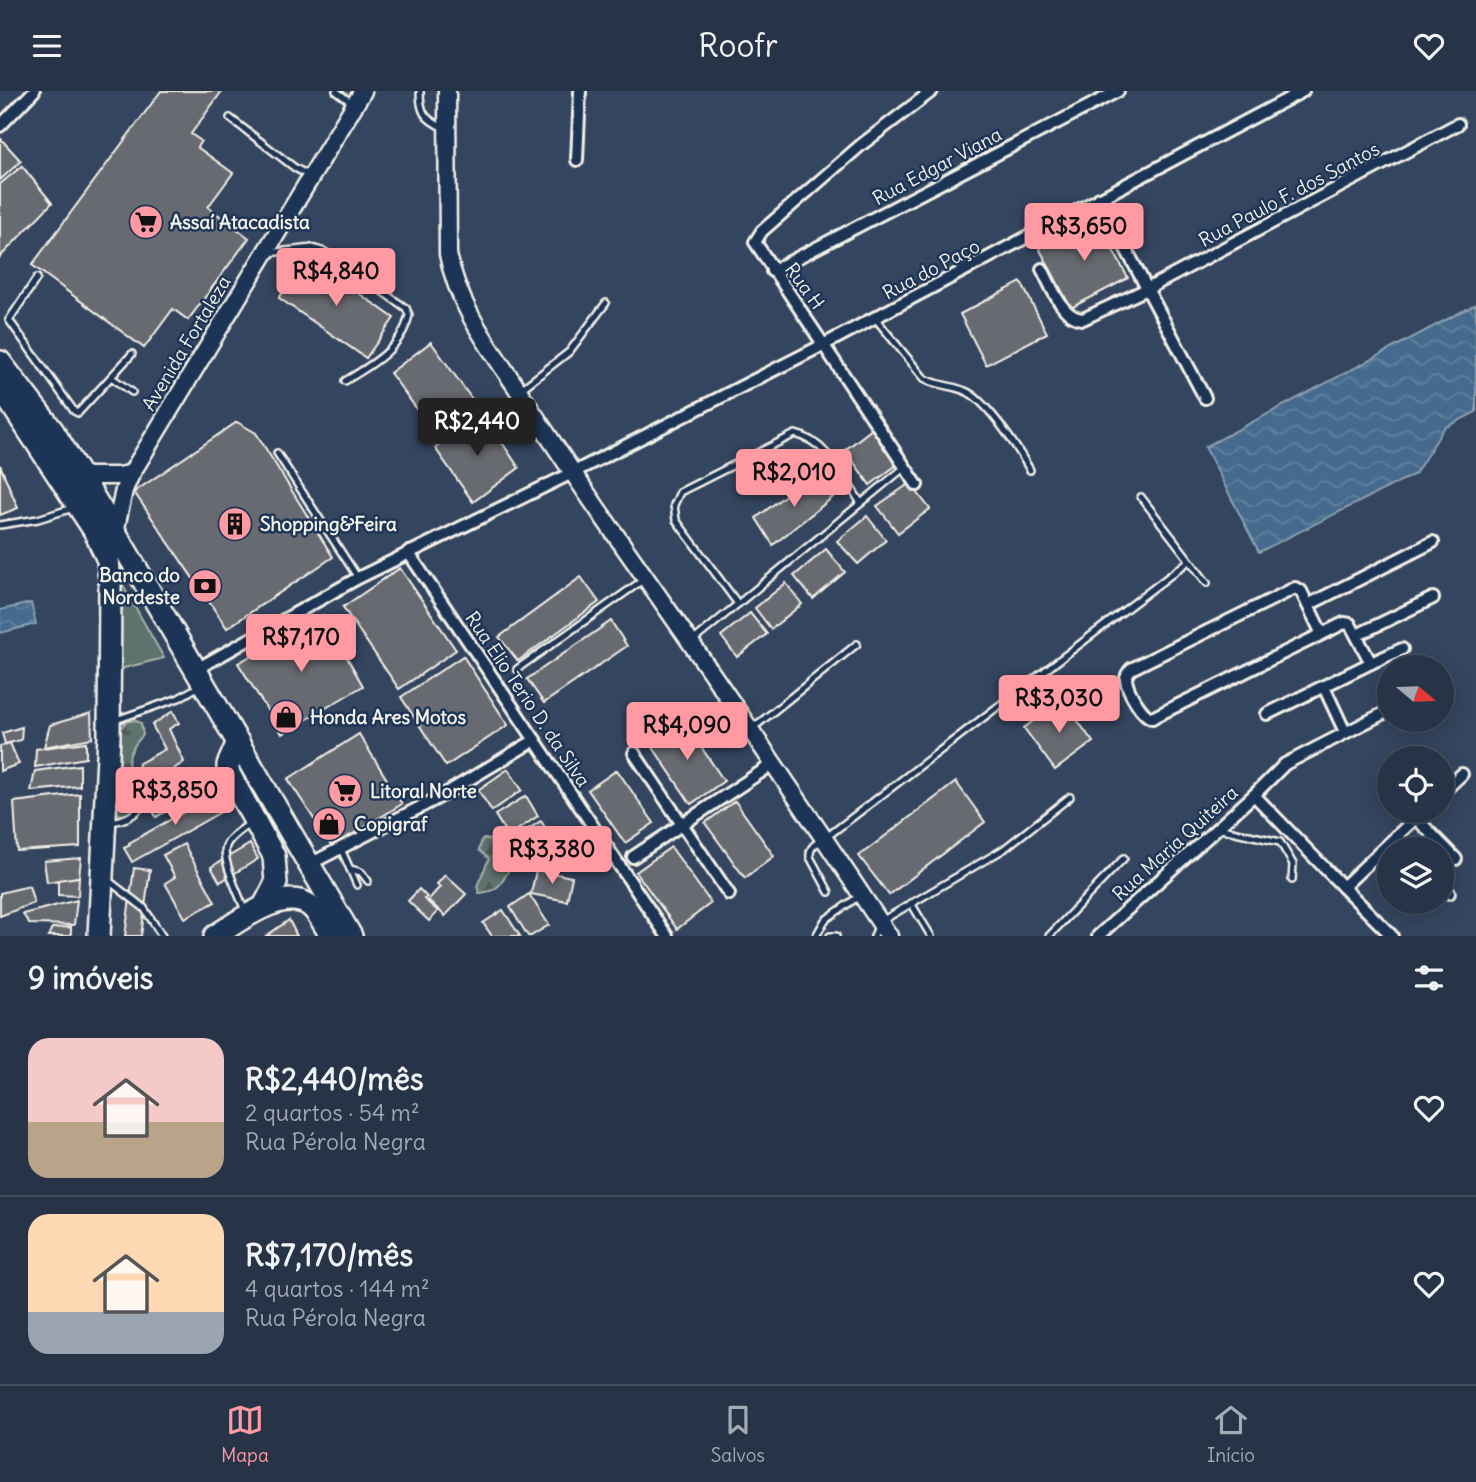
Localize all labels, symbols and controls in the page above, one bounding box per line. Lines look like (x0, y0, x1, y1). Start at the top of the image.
text: Roofr (698, 25, 778, 66)
icon: menu (28, 27, 66, 65)
icon: heart (1410, 27, 1448, 65)
street label: Rua Edgar Viana (868, 122, 1006, 210)
street label: Rua Paulo F. dos Santos (1195, 136, 1383, 252)
supermarket icon: Assaí Atacadista (127, 203, 165, 241)
pin: R$3,650 (1019, 204, 1149, 263)
place label: Assaí Atacadista (170, 210, 310, 234)
text: R$3,650 (1041, 211, 1127, 240)
street label: Rua do Paço (878, 233, 984, 305)
pin: R$4,840 (271, 249, 401, 308)
text: R$4,840 (292, 256, 380, 285)
street label: Rua H (780, 258, 830, 314)
street label: Avenida Fortaleza (136, 271, 236, 415)
pin: R$2,440 (412, 399, 542, 458)
text: R$2,440 (434, 406, 520, 435)
pin: R$2,010 (729, 449, 859, 509)
text: R$2,010 (752, 457, 836, 486)
building icon: Shopping&Feira (216, 505, 254, 543)
place label: Shopping&Feira (260, 512, 397, 536)
place label: Banco do Nordeste (99, 563, 180, 609)
bank icon: Banco do Nordeste (186, 567, 224, 605)
street label: Rua Elio Terio D. da Silva (460, 607, 596, 791)
pin: R$7,170 (236, 615, 366, 674)
text: R$7,170 (262, 622, 340, 651)
north arrow (1377, 655, 1454, 731)
map controls (1377, 655, 1454, 914)
pin: R$3,030 (994, 675, 1124, 735)
text: R$3,030 (1015, 683, 1103, 712)
shop icon: Honda Ares Motos (267, 698, 305, 736)
pin: R$4,090 (622, 703, 752, 762)
place label: Honda Ares Motos (310, 705, 467, 729)
text: R$4,090 (643, 710, 732, 739)
button: locate (1377, 746, 1454, 823)
pin: R$3,850 (110, 767, 240, 827)
supermarket icon: Litoral Norte (326, 772, 364, 810)
text: R$3,850 (132, 775, 218, 804)
place label: Litoral Norte (370, 779, 477, 803)
street label: Rua Maria Quiteira (1107, 780, 1243, 906)
shop icon: Copigraf (310, 805, 348, 843)
place label: Copigraf (354, 812, 428, 836)
pin: R$3,380 (487, 827, 617, 886)
text: R$3,380 (509, 834, 595, 863)
button: layers (1377, 837, 1454, 914)
text: 9 imóveis (28, 959, 153, 997)
icon: filters (1410, 959, 1448, 997)
text: R$2,440/mês (245, 1060, 424, 1098)
icon: home (84, 1066, 168, 1150)
icon: heart (1410, 1089, 1448, 1127)
text: 2 quartos · 54 m² (245, 1098, 420, 1127)
text: Rua Pérola Negra (245, 1127, 426, 1156)
text: R$7,170/mês (245, 1236, 413, 1274)
icon: home (84, 1242, 168, 1326)
icon: heart (1410, 1265, 1448, 1303)
text: 4 quartos · 144 m² (245, 1274, 430, 1303)
text: Rua Pérola Negra (245, 1303, 426, 1332)
tab: Mapa (221, 1401, 269, 1467)
tab: Salvos (711, 1401, 765, 1467)
tab: Início (1207, 1401, 1255, 1467)

